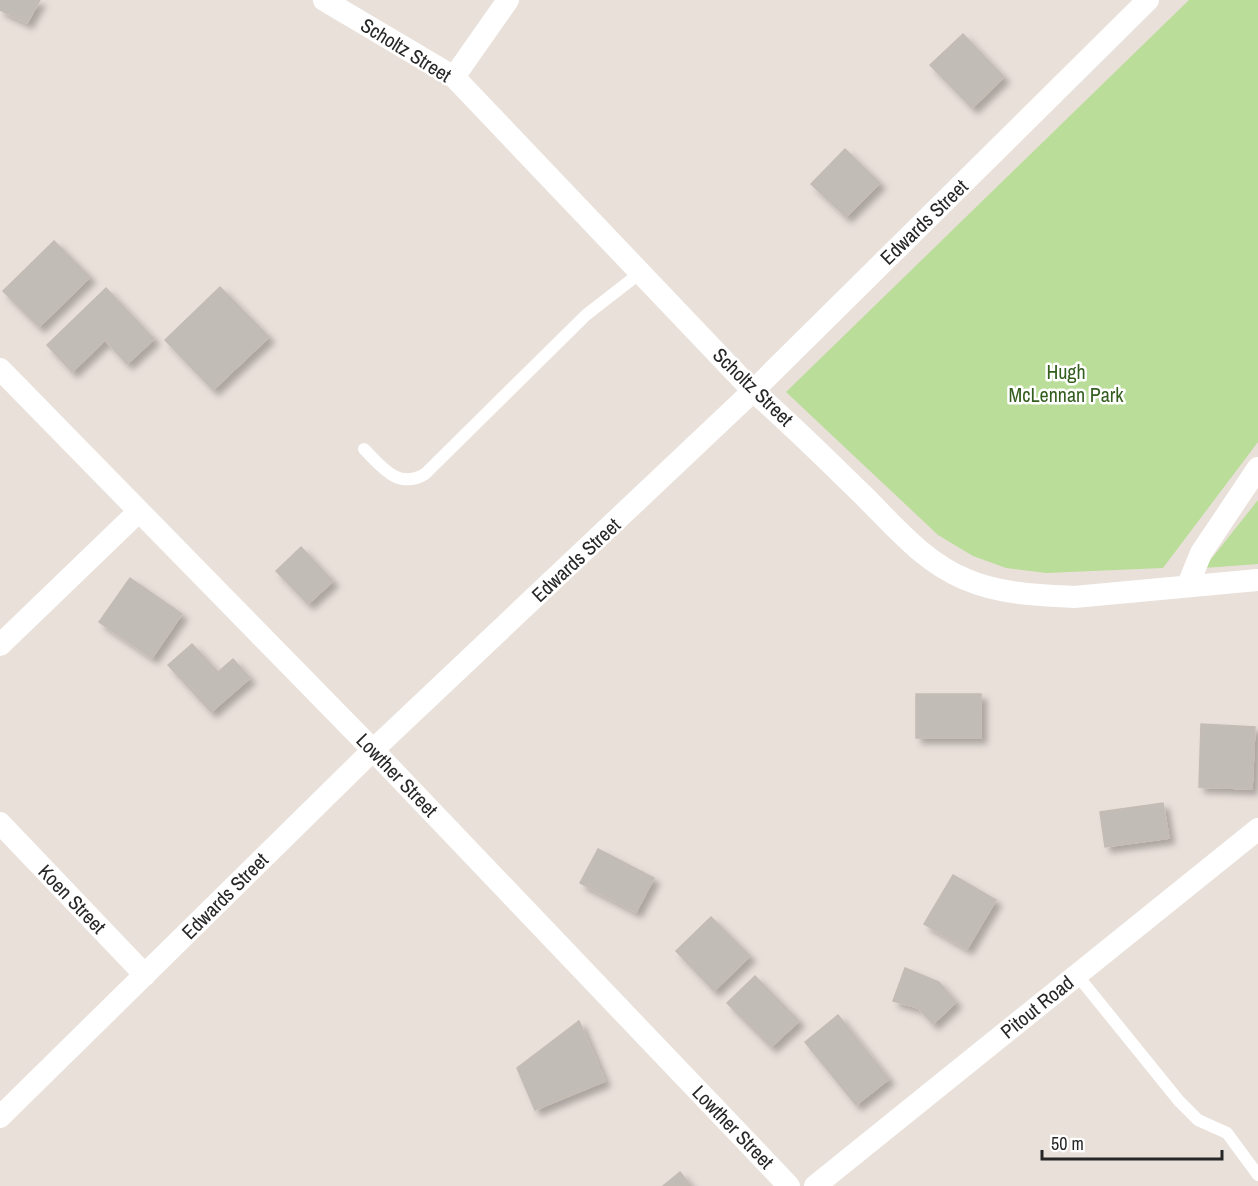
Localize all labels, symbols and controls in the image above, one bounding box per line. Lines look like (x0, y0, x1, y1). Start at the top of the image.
street label: Scholtz Street (356, 11, 457, 88)
street label: Edwards Street (874, 173, 974, 270)
street label: Scholtz Street (707, 341, 800, 432)
park label: Hugh McLennan Park (1009, 358, 1124, 408)
street label: Edwards Street (525, 511, 626, 608)
street label: Lowther Street (351, 727, 444, 823)
street label: Edwards Street (175, 846, 274, 945)
street label: Koen Street (33, 858, 112, 939)
street label: Pitout Road (995, 969, 1079, 1044)
street label: Lowther Street (687, 1079, 780, 1175)
scale bar (1042, 1123, 1222, 1161)
text: 50 m (1051, 1131, 1084, 1156)

